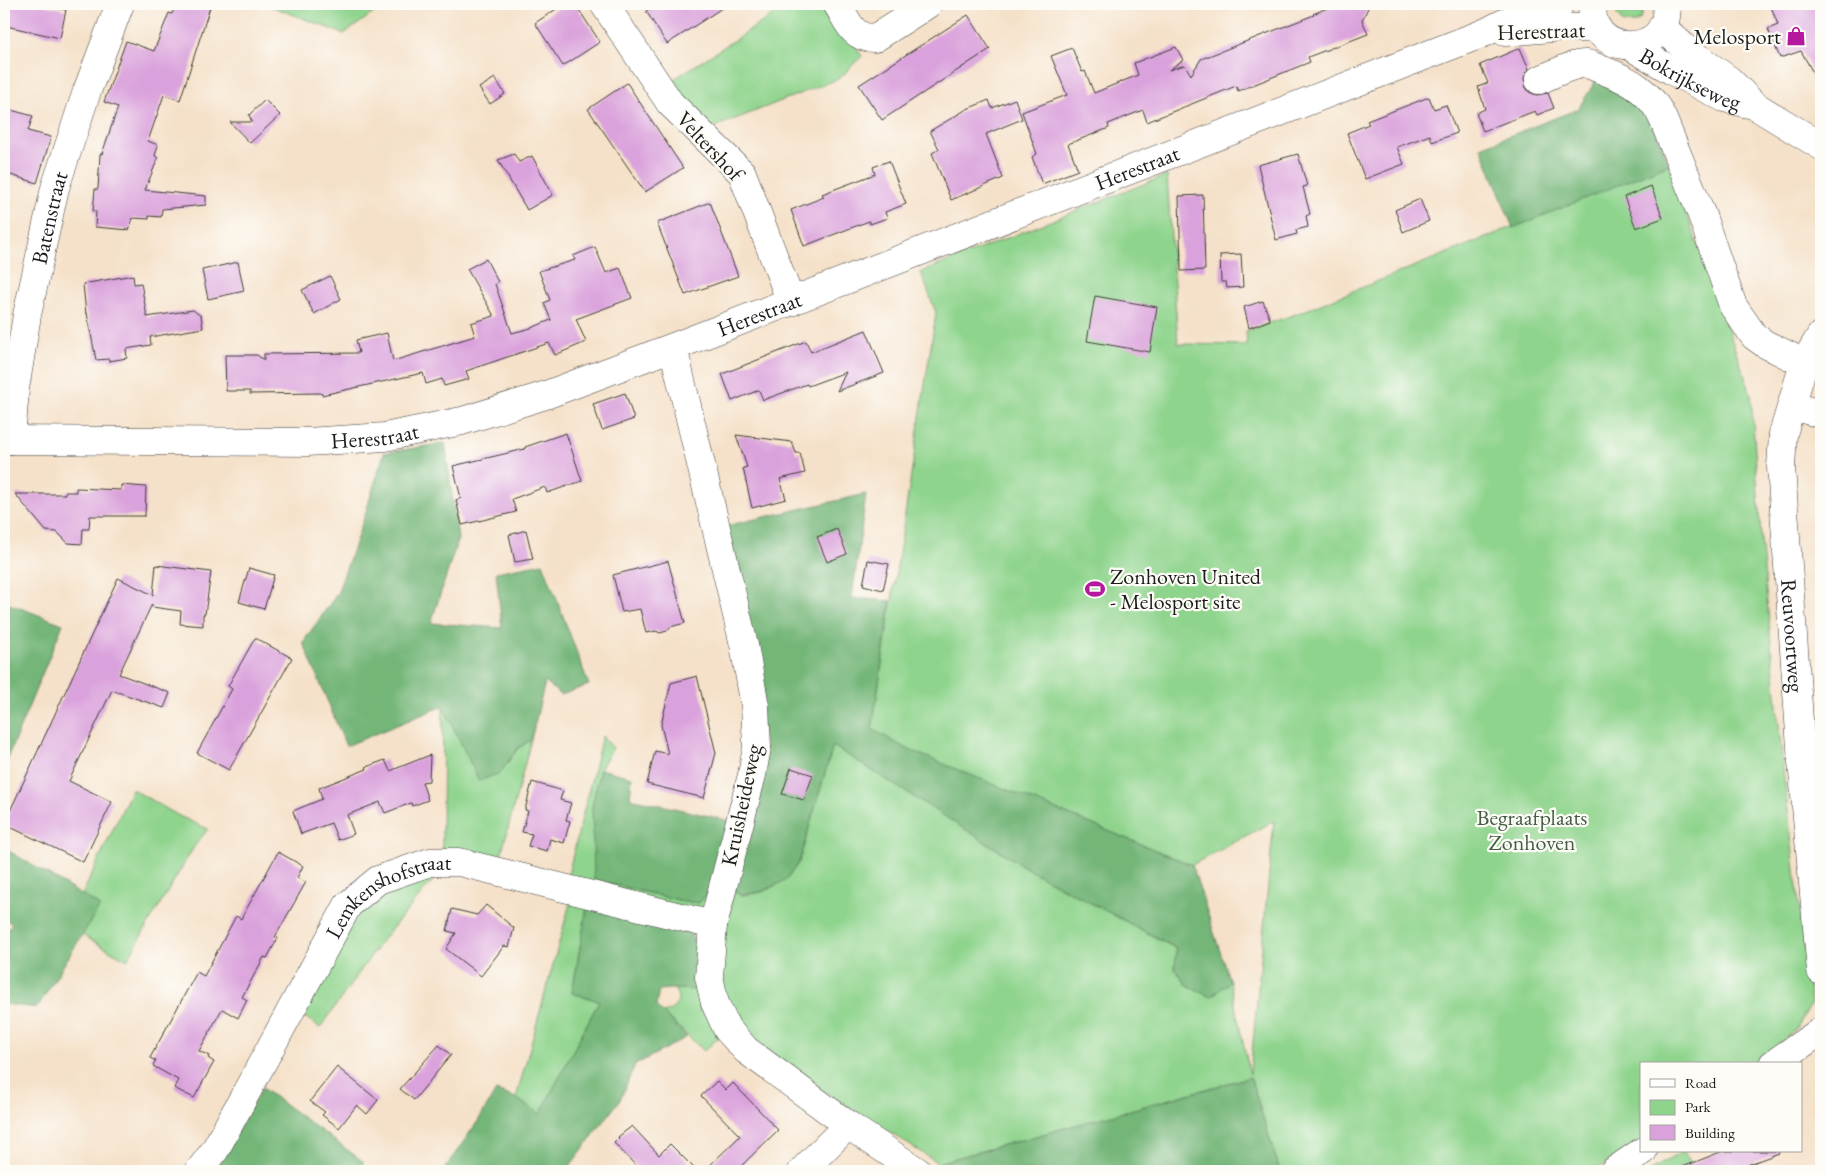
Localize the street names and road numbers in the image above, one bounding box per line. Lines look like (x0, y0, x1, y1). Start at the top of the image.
street label: Herestraat (1496, 15, 1586, 47)
street label: Bokrijkseweg (1635, 41, 1744, 116)
street label: Veltershof (670, 105, 752, 189)
street label: Herestraat (1091, 138, 1183, 197)
street label: Batenstraat (24, 167, 74, 267)
street label: Herestraat (713, 284, 806, 343)
street label: Herestraat (330, 416, 421, 455)
street label: Reuvoortweg (1775, 578, 1812, 694)
street label: Kruisheideweg (714, 741, 768, 869)
street label: Lemkenshofstraat (318, 848, 451, 943)

